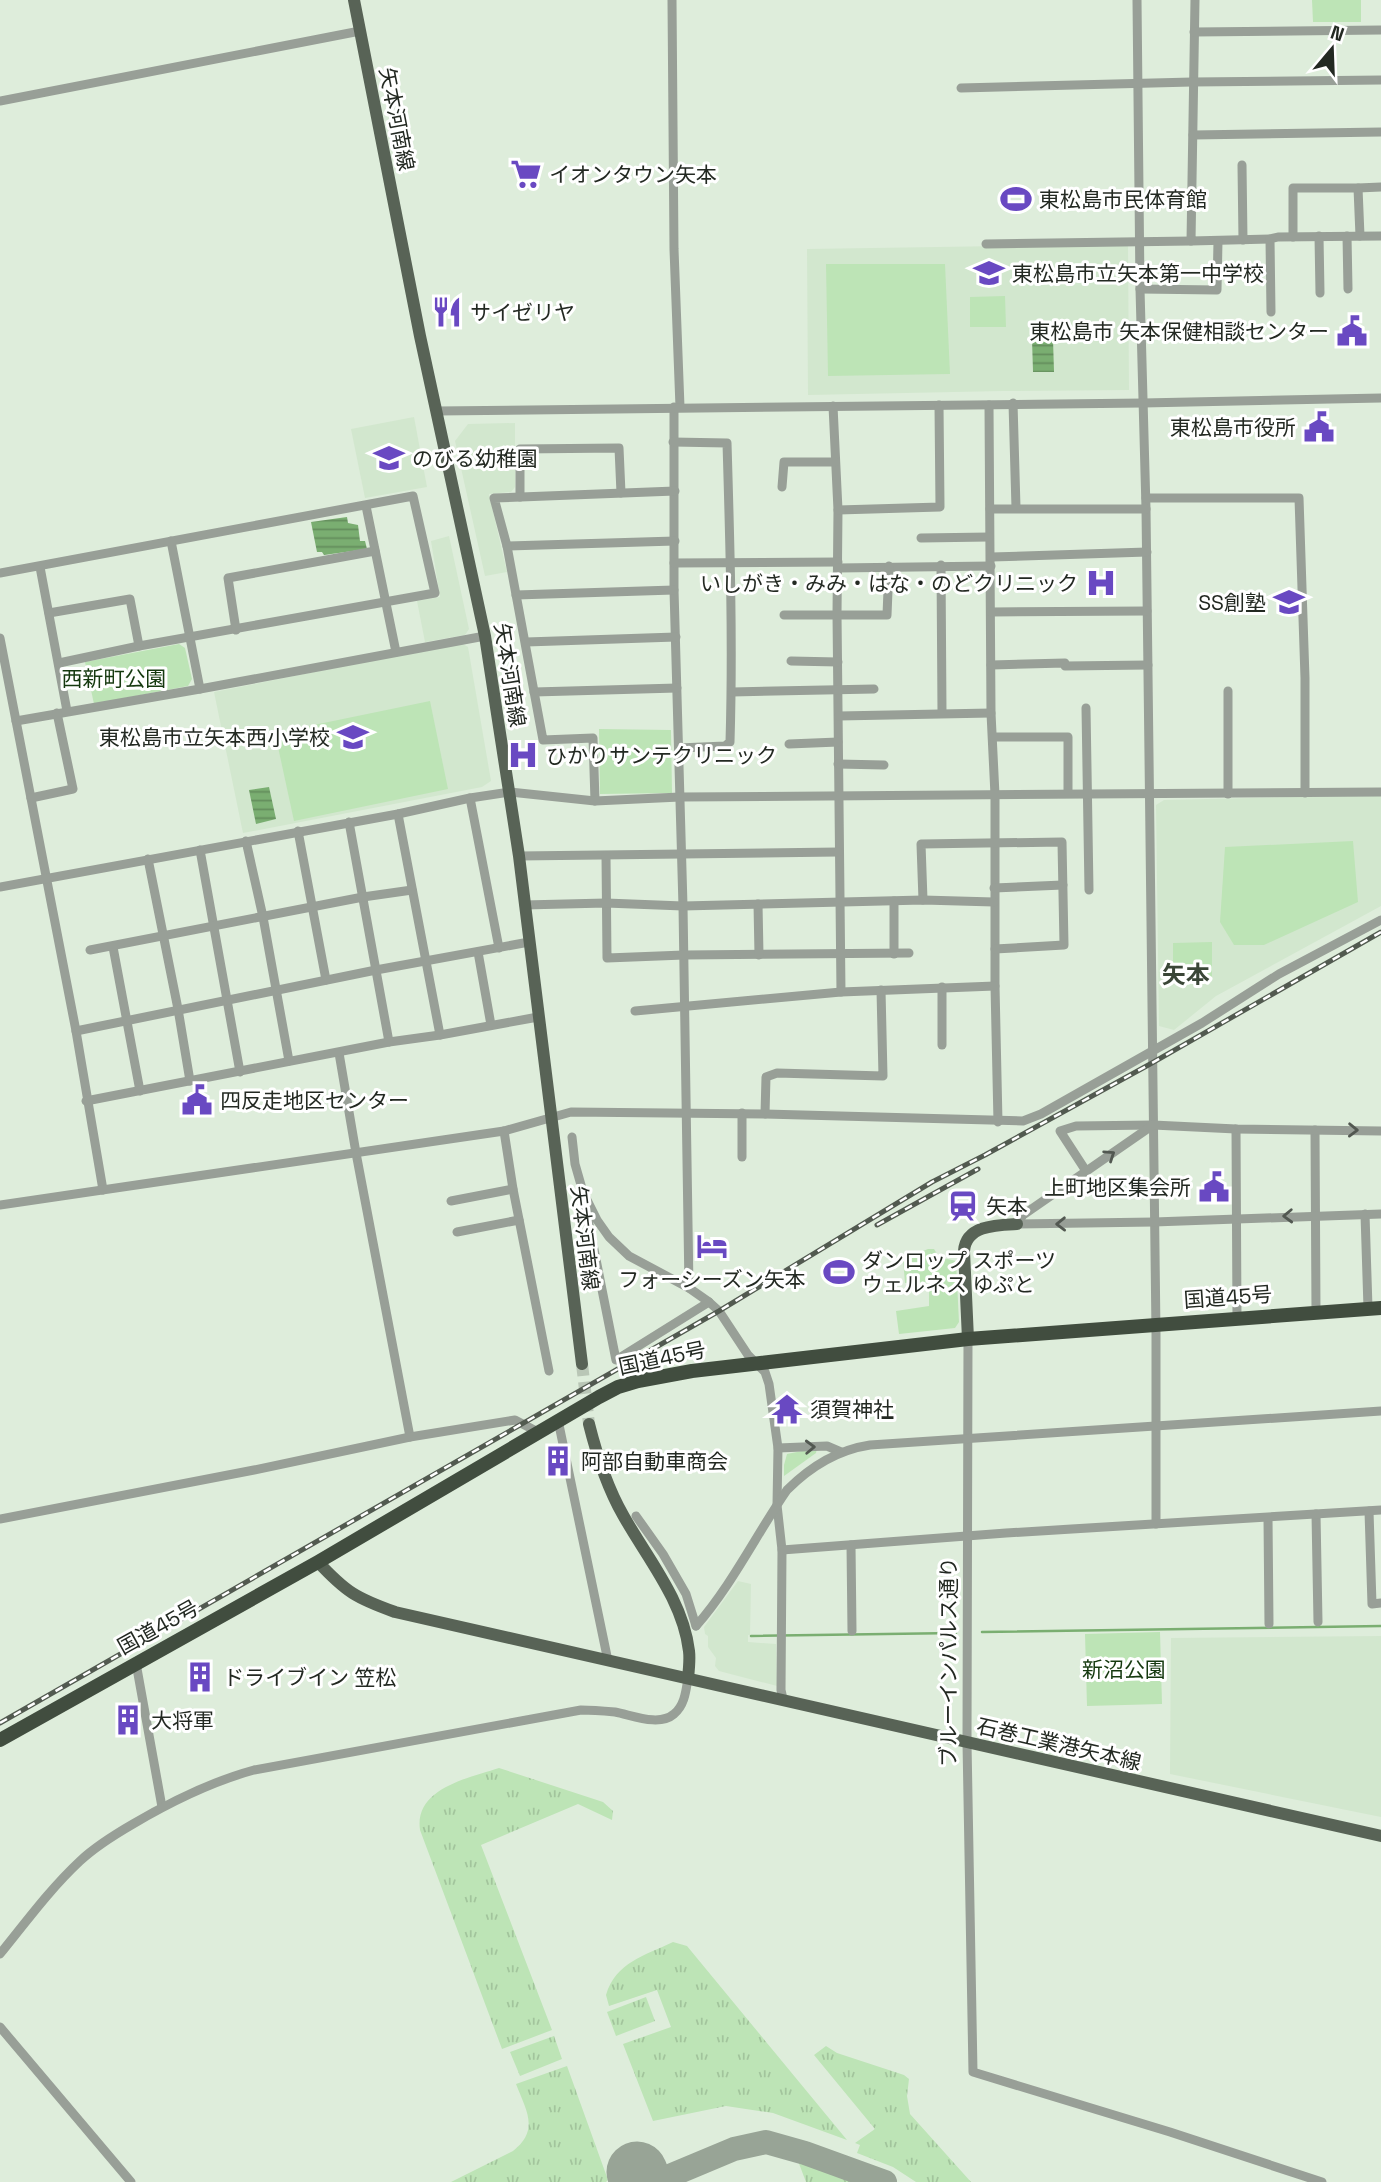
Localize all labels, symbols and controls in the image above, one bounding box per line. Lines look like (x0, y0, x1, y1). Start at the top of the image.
north arrow (1297, 14, 1367, 84)
text: N (1327, 20, 1347, 47)
street label: 矢本河南線 (374, 65, 420, 173)
supermarket icon: イオンタウン矢本 (509, 157, 543, 191)
place label: イオンタウン矢本 (549, 161, 717, 188)
sports icon: 東松島市民体育館 (999, 182, 1033, 216)
place label: 東松島市民体育館 (1039, 186, 1207, 213)
school or university icon: 東松島市立矢本第一中学校 (972, 256, 1006, 290)
place label: 東松島市立矢本第一中学校 (1012, 260, 1264, 287)
restaurant icon: サイゼリヤ (430, 295, 464, 329)
place label: サイゼリヤ (470, 299, 575, 326)
public building icon: 東松島市 矢本保健相談センター (1335, 314, 1369, 348)
place label: 東松島市 矢本保健相談センター (1030, 318, 1329, 345)
public building icon: 東松島市役所 (1302, 410, 1336, 444)
place label: 東松島市役所 (1170, 414, 1296, 441)
school or university icon: のびる幼稚園 (372, 441, 406, 475)
place label: のびる幼稚園 (412, 445, 538, 472)
hospital icon: いしがき・みみ・はな・のどクリニック (1084, 566, 1118, 600)
place label: いしがき・みみ・はな・のどクリニック (700, 570, 1078, 597)
school or university icon: SS創塾 (1272, 585, 1306, 619)
place label: SS創塾 (1198, 589, 1266, 616)
street label: 矢本河南線 (488, 621, 532, 729)
park label: 西新町公園 (62, 665, 167, 692)
school or university icon: 東松島市立矢本西小学校 (336, 720, 370, 754)
place label: 東松島市立矢本西小学校 (99, 724, 330, 751)
hospital icon: ひかりサンテクリニック (506, 738, 540, 772)
place label: ひかりサンテクリニック (546, 742, 777, 769)
district label: 矢本 (1162, 959, 1210, 990)
public building icon: 四反走地区センター (180, 1083, 214, 1117)
place label: 四反走地区センター (220, 1087, 409, 1114)
one-way arrow (1348, 1122, 1359, 1138)
one-way arrow (1102, 1150, 1115, 1163)
public building icon: 上町地区集会所 (1197, 1170, 1231, 1204)
place label: 上町地区集会所 (1044, 1174, 1191, 1201)
street label: 矢本河南線 (565, 1184, 605, 1292)
station icon: 矢本 (946, 1189, 980, 1223)
place label: 矢本 (986, 1193, 1028, 1220)
one-way arrow (1283, 1209, 1294, 1224)
one-way arrow (1055, 1217, 1066, 1232)
hotel icon: フォーシーズン矢本 (695, 1229, 729, 1263)
place label: ダンロップ スポーツ ウェルネス ゆぷと (862, 1247, 1056, 1298)
sports icon: ダンロップ スポーツ ウェルネス ゆぷと (822, 1255, 856, 1289)
place label: フォーシーズン矢本 (618, 1266, 806, 1293)
street label: 国道45号 (1183, 1280, 1273, 1314)
street label: 国道45号 (616, 1336, 708, 1380)
temple icon: 須賀神社 (770, 1392, 804, 1426)
place label: 須賀神社 (810, 1396, 894, 1423)
one-way arrow (805, 1439, 816, 1455)
building icon: 阿部自動車商会 (541, 1444, 575, 1478)
place label: 阿部自動車商会 (581, 1448, 728, 1475)
street label: ブルーインパルス通り (935, 1557, 962, 1767)
street label: 国道45号 (113, 1594, 203, 1660)
park label: 新沼公園 (1082, 1656, 1166, 1683)
building icon: ドライブイン 笠松 (183, 1660, 217, 1694)
place label: ドライブイン 笠松 (223, 1664, 396, 1691)
building icon: 大将軍 (111, 1703, 145, 1737)
place label: 大将軍 (151, 1707, 214, 1734)
street label: 石巻工業港矢本線 (974, 1712, 1144, 1776)

